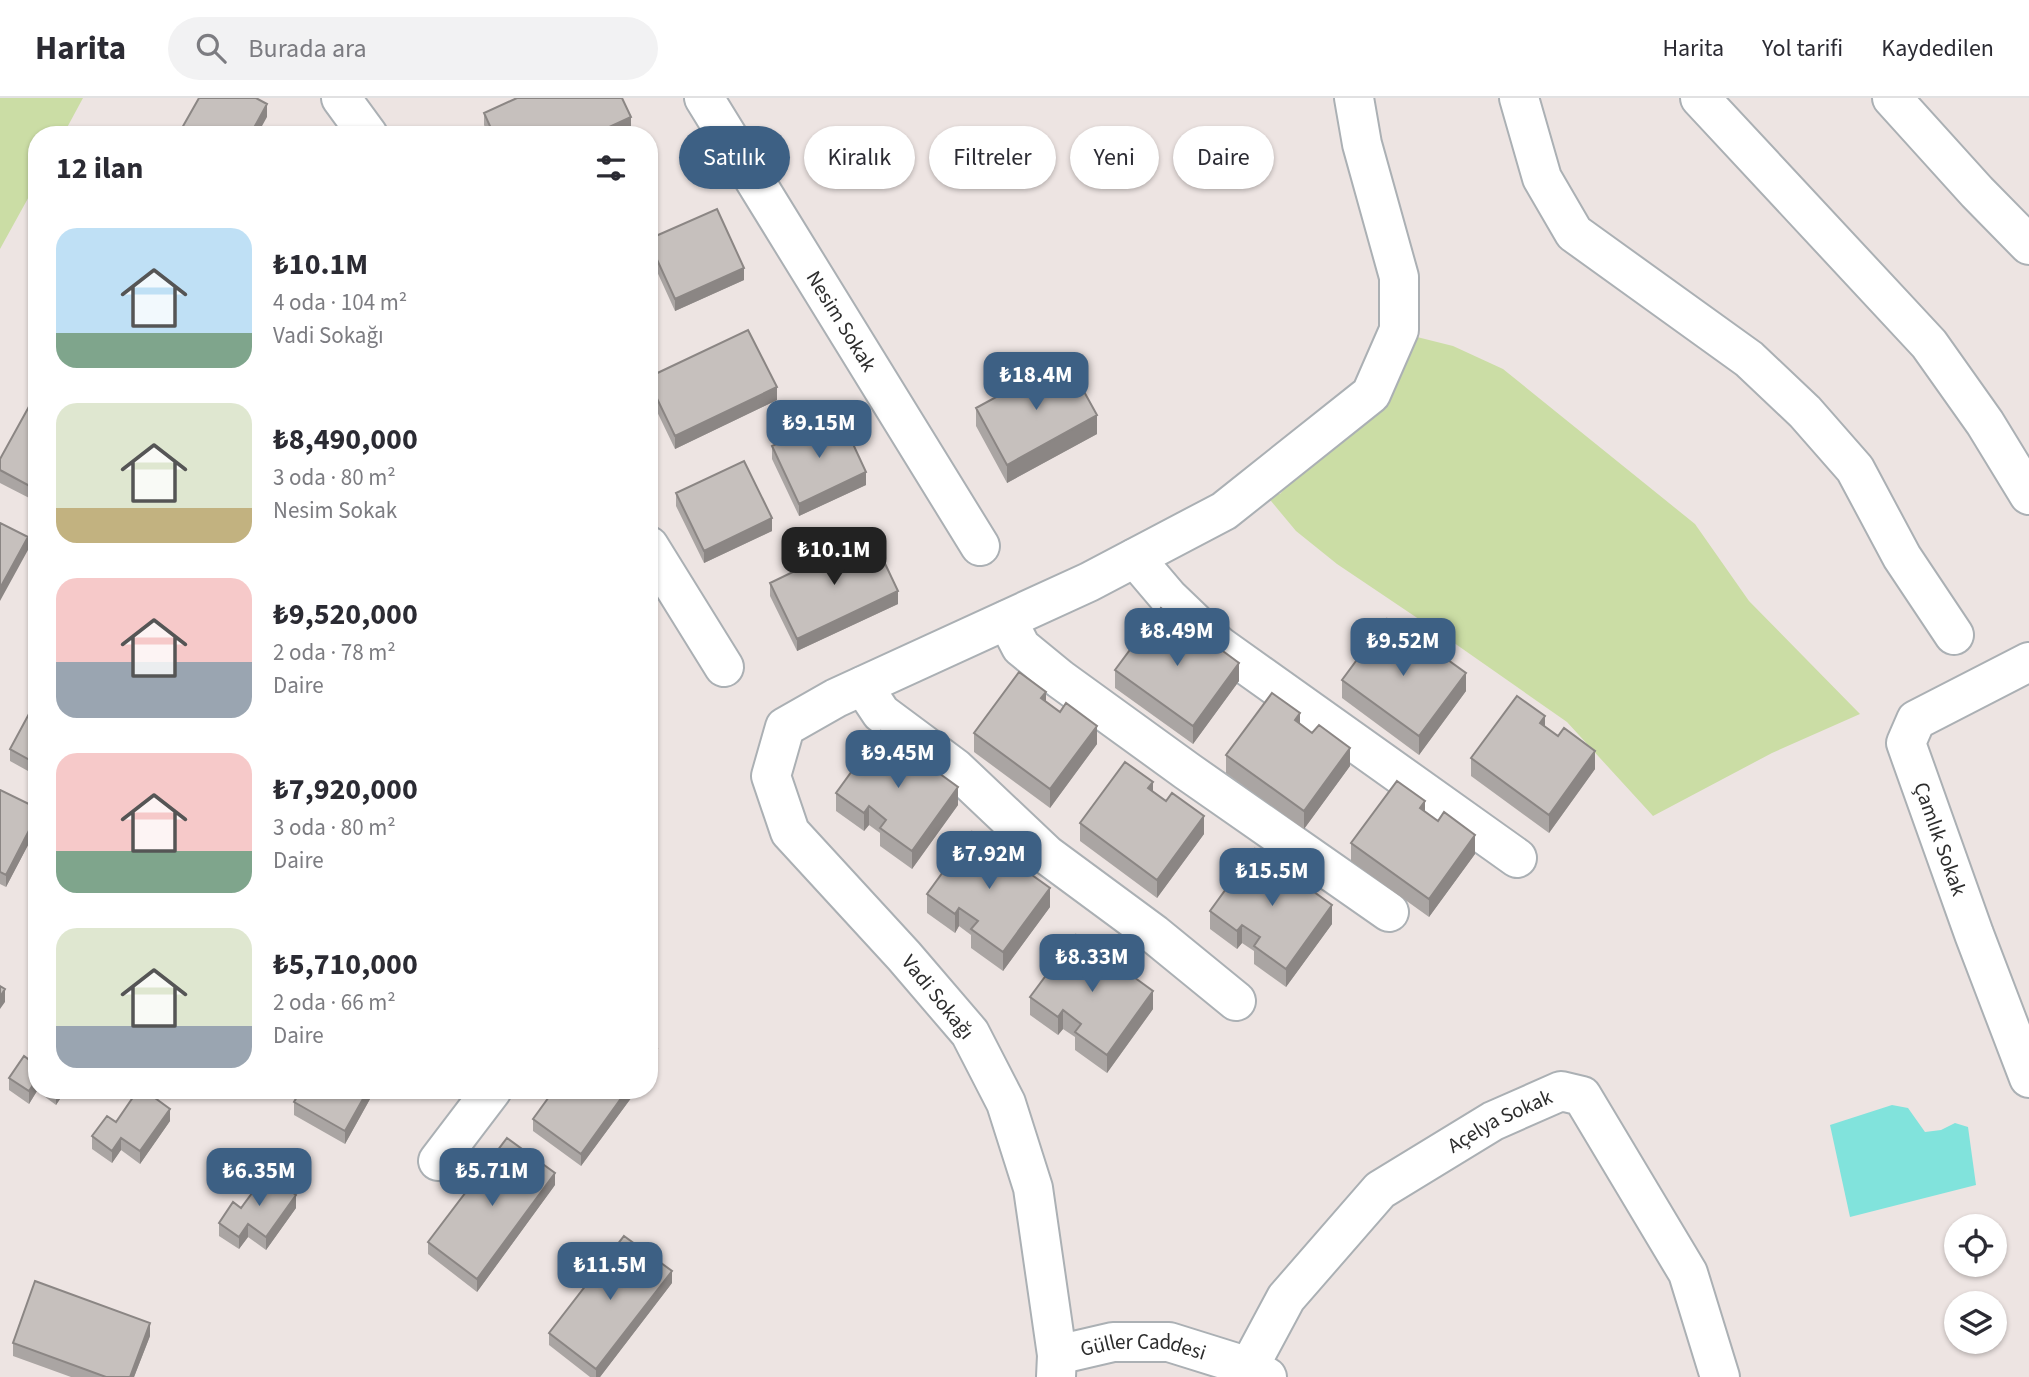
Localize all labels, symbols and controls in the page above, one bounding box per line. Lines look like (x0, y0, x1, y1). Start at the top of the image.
search box (168, 17, 658, 80)
text: Harita (35, 25, 126, 72)
icon: search (192, 29, 230, 67)
text: Burada ara (248, 30, 367, 67)
text: Harita (1662, 31, 1724, 66)
text: Yol tarifi (1762, 31, 1843, 66)
text: Kaydedilen (1881, 31, 1994, 66)
chip: Satılık (679, 126, 790, 189)
chip: Kiralık (804, 126, 915, 189)
chip: Filtreler (929, 126, 1056, 189)
chip: Yeni (1070, 126, 1159, 189)
chip: Daire (1173, 126, 1274, 189)
text: 12 ilan (56, 147, 144, 190)
icon: filters (592, 149, 630, 187)
text: ₺10.1M (273, 243, 368, 286)
icon: home (112, 256, 196, 340)
street label: Nesim Sokak (799, 265, 884, 378)
text: 4 oda · 104 m² (273, 286, 407, 319)
text: Vadi Sokağı (273, 319, 384, 352)
pin: ₺18.4M (979, 352, 1093, 412)
text: ₺18.4M (999, 358, 1073, 391)
pin: ₺9.15M (762, 400, 876, 460)
text: ₺9.15M (782, 406, 856, 439)
text: ₺8,490,000 (273, 418, 418, 461)
icon: home (112, 431, 196, 515)
text: 3 oda · 80 m² (273, 461, 396, 494)
text: Nesim Sokak (273, 494, 397, 527)
pin: ₺10.1M (777, 528, 891, 587)
text: ₺10.1M (797, 533, 871, 566)
text: ₺9,520,000 (273, 593, 418, 636)
icon: home (112, 606, 196, 690)
pin: ₺8.49M (1120, 608, 1234, 668)
text: ₺8.49M (1140, 614, 1214, 647)
pin: ₺9.52M (1346, 618, 1460, 678)
text: ₺9.52M (1366, 624, 1440, 657)
text: 2 oda · 78 m² (273, 636, 396, 669)
text: Daire (273, 669, 324, 702)
pin: ₺9.45M (841, 730, 955, 790)
text: ₺9.45M (861, 736, 935, 769)
text: ₺7,920,000 (273, 768, 418, 811)
street label: Çamlık Sokak (1906, 778, 1974, 901)
icon: home (112, 781, 196, 865)
text: 3 oda · 80 m² (273, 811, 396, 844)
pin: ₺7.92M (932, 832, 1046, 891)
text: ₺7.92M (952, 837, 1026, 870)
text: Daire (273, 844, 324, 877)
pin: ₺15.5M (1215, 848, 1329, 908)
text: ₺15.5M (1235, 854, 1309, 887)
pin: ₺8.33M (1035, 934, 1149, 994)
text: ₺8.33M (1055, 940, 1129, 973)
text: ₺5,710,000 (273, 943, 418, 986)
street label: Vadi Sokağı (895, 948, 981, 1046)
icon: home (112, 956, 196, 1040)
text: 2 oda · 66 m² (273, 986, 396, 1019)
text: Daire (273, 1019, 324, 1052)
street label: Açelya Sokak (1442, 1081, 1557, 1160)
pin: ₺6.35M (202, 1148, 316, 1208)
pin: ₺5.71M (435, 1148, 549, 1208)
text: ₺6.35M (222, 1154, 296, 1187)
text: ₺5.71M (455, 1154, 529, 1187)
map controls (1944, 1214, 2007, 1354)
button: locate (1944, 1214, 2007, 1277)
pin: ₺11.5M (553, 1242, 667, 1302)
text: ₺11.5M (573, 1248, 647, 1281)
button: layers (1944, 1291, 2007, 1354)
street label: Güller Caddesi (1077, 1327, 1210, 1368)

